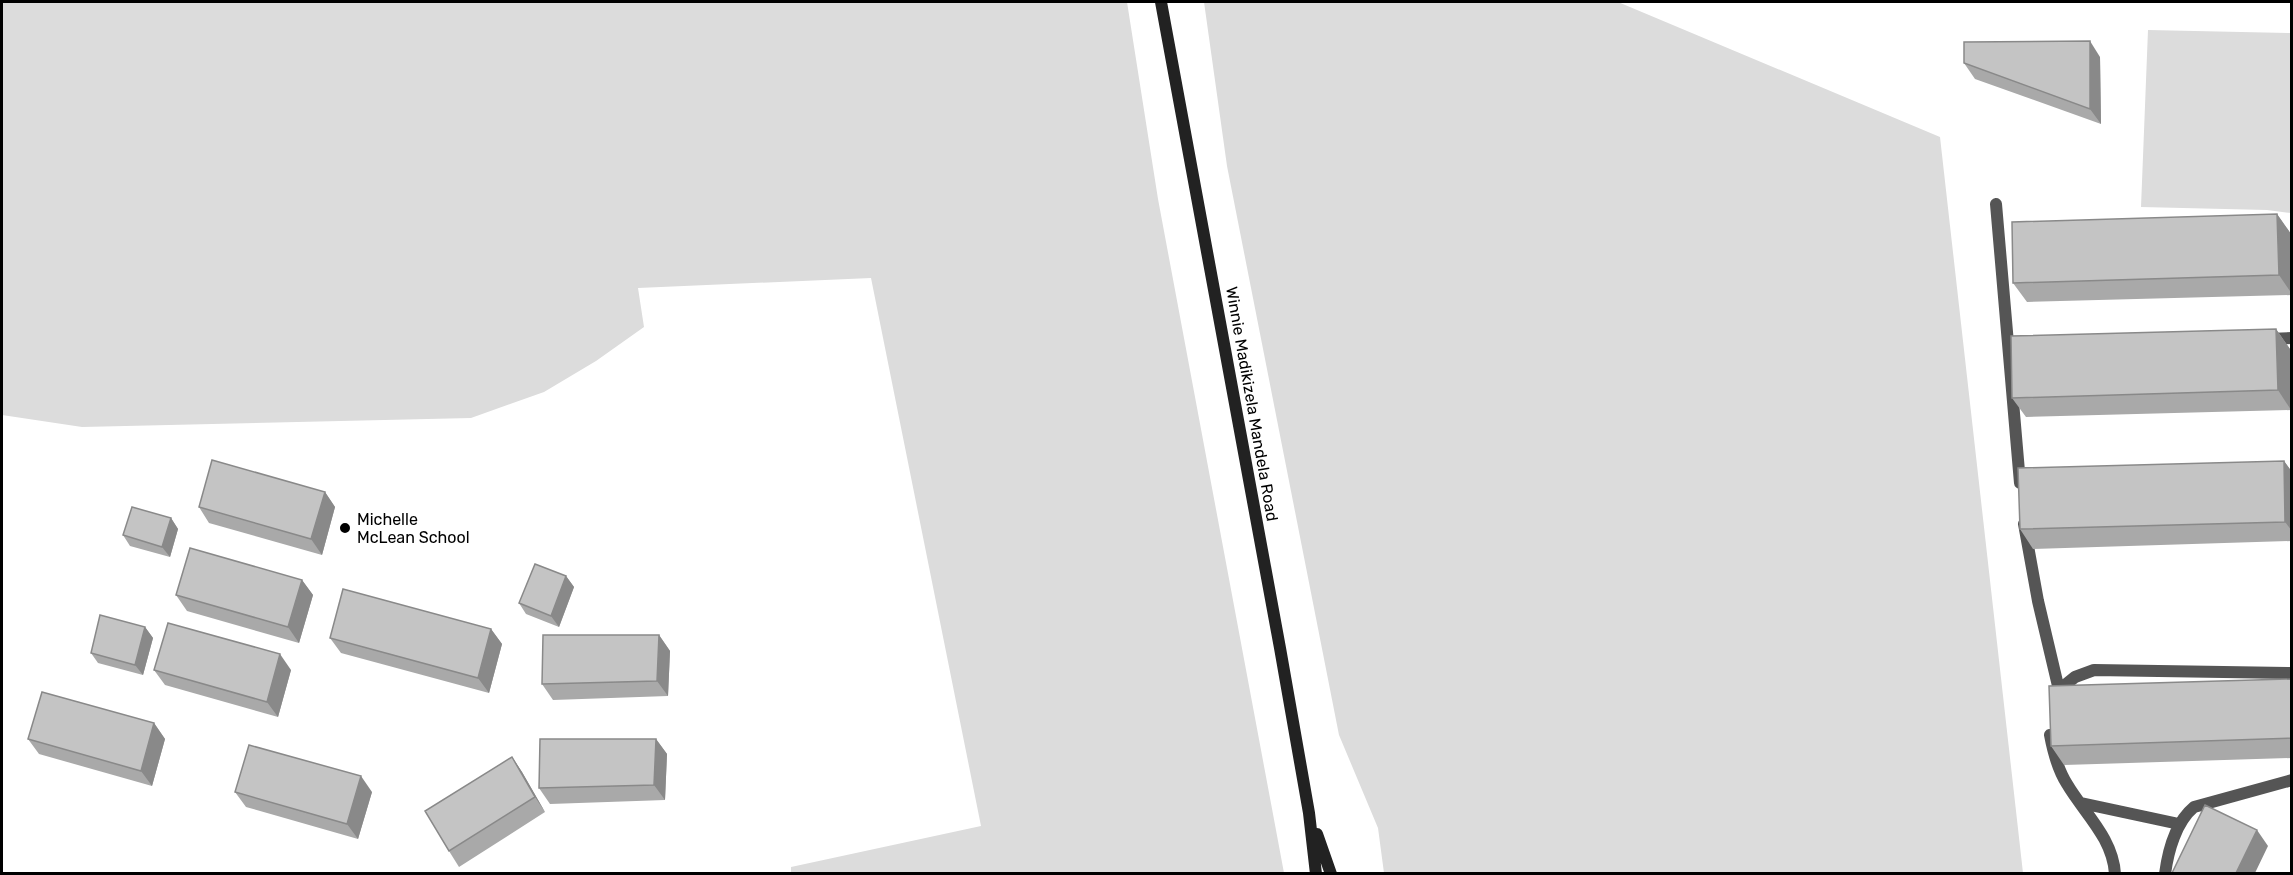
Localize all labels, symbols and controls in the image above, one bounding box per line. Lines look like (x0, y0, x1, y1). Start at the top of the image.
street label: Winnie Madikizela Mandela Road (1222, 285, 1282, 523)
place label: Michelle McLean School (357, 510, 470, 547)
marker: Michelle McLean School (338, 521, 352, 535)

